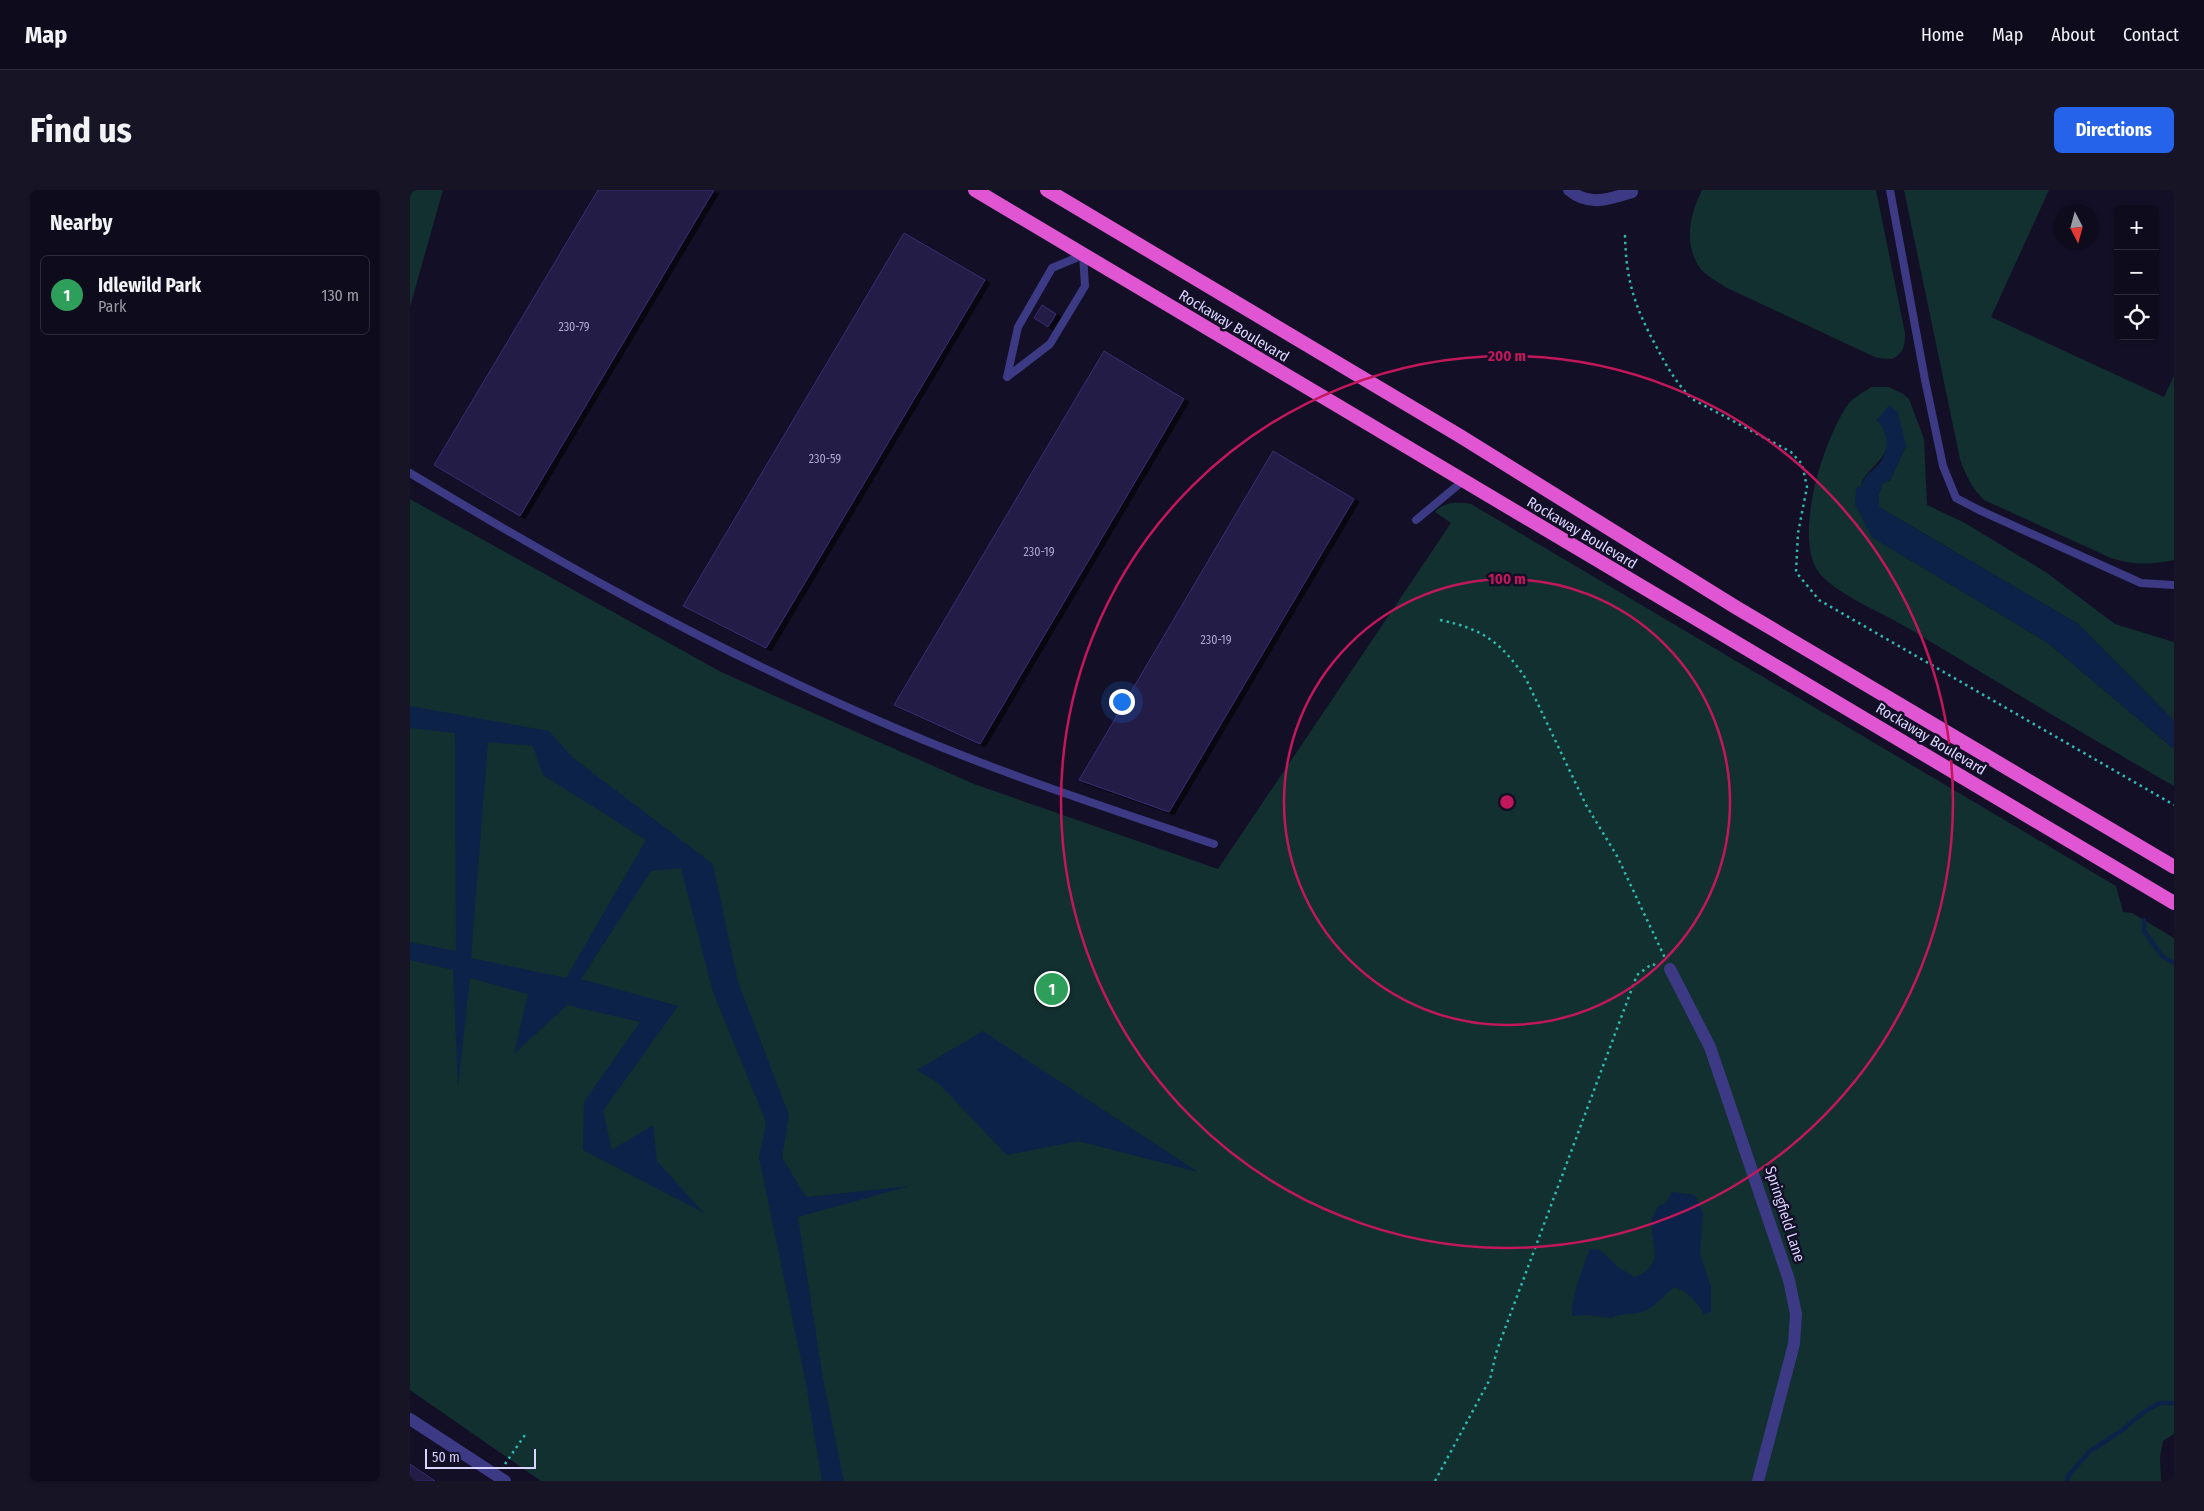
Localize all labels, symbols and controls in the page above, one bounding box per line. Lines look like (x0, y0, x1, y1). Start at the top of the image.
text: Map (25, 21, 67, 49)
text: Home (1921, 24, 1964, 46)
text: Map (1992, 24, 2023, 46)
text: About (2051, 24, 2095, 46)
text: Contact (2123, 24, 2179, 46)
button: Directions (2054, 107, 2174, 153)
text: Find us (30, 109, 132, 151)
north arrow (2054, 205, 2099, 250)
map controls (2114, 205, 2159, 340)
button: + (2114, 205, 2159, 250)
text: Nearby (50, 210, 112, 236)
button: − (2114, 250, 2159, 295)
text: Idlewild Park (98, 274, 201, 297)
text: 1 (64, 286, 70, 305)
text: 130 m (321, 286, 359, 305)
street label: Rockaway Boulevard (1176, 286, 1292, 366)
button: locate (2114, 295, 2159, 340)
text: Park (98, 297, 126, 316)
house number: 230-79 (558, 320, 590, 334)
text: 200 m (1487, 347, 1526, 365)
house number: 230-59 (809, 452, 841, 466)
street label: Rockaway Boulevard (1524, 493, 1640, 573)
house number: 230-19 (1023, 545, 1055, 559)
text: 100 m (1488, 570, 1526, 588)
house number: 230-19 (1200, 633, 1232, 647)
your location (1109, 689, 1135, 715)
street label: Rockaway Boulevard (1873, 699, 1989, 779)
centre of rings (1498, 793, 1516, 811)
pin: 1 (1036, 970, 1068, 1008)
street label: Springfield Lane (1761, 1164, 1809, 1264)
scale bar (425, 1446, 536, 1469)
text: 50 m (432, 1449, 460, 1466)

